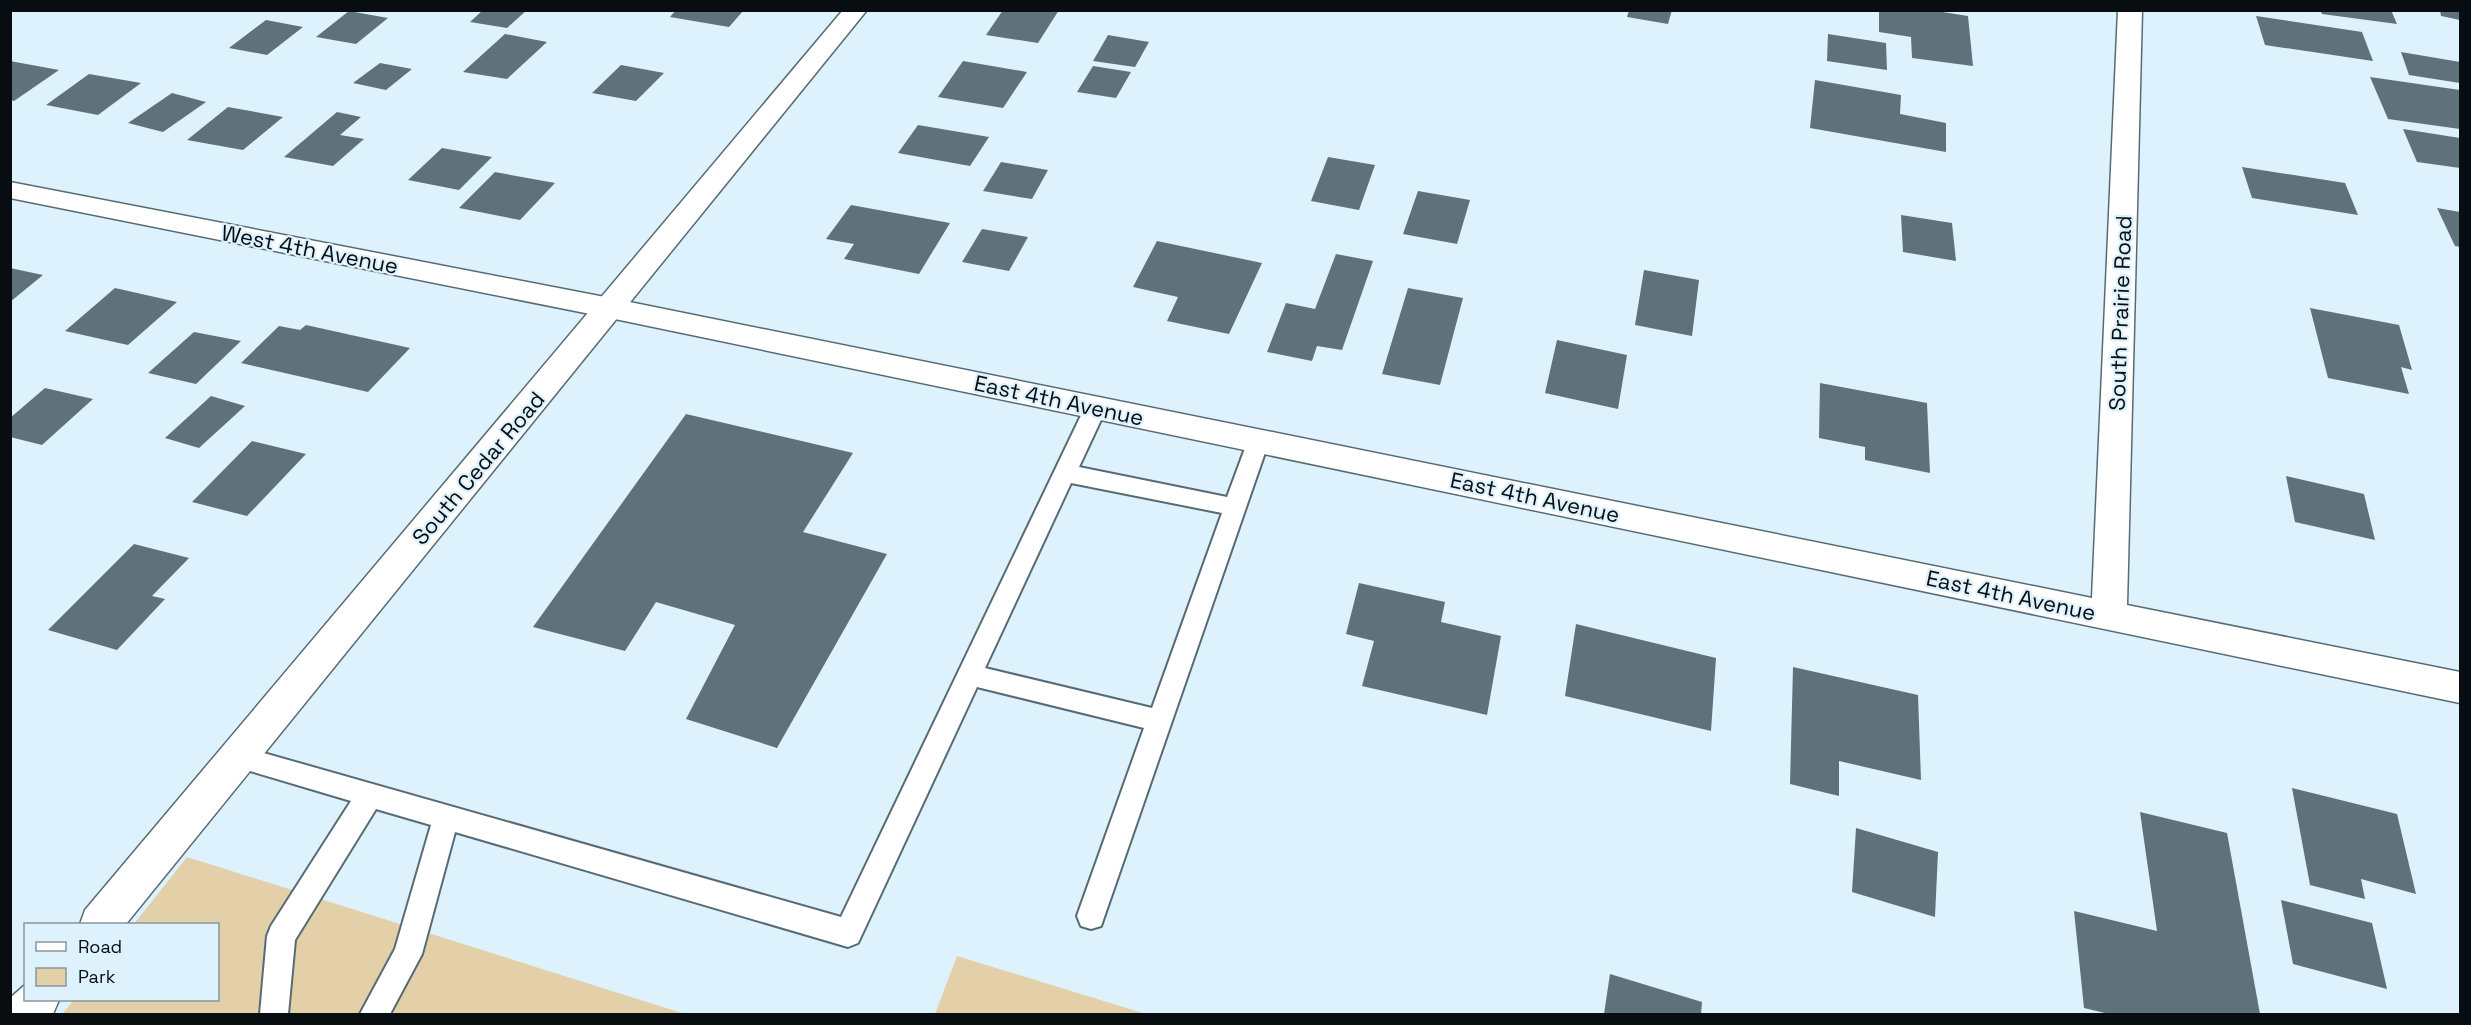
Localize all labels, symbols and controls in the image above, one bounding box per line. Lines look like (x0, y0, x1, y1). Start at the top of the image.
street label: South Prairie Road (2103, 215, 2137, 411)
street label: West 4th Avenue (219, 218, 401, 280)
street label: East 4th Avenue (972, 368, 1146, 432)
street label: South Cedar Road (406, 386, 550, 550)
street label: East 4th Avenue (1448, 465, 1622, 529)
street label: East 4th Avenue (1924, 563, 2098, 627)
legend (24, 923, 219, 1001)
text: Road (78, 935, 122, 958)
text: Park (78, 965, 116, 988)

